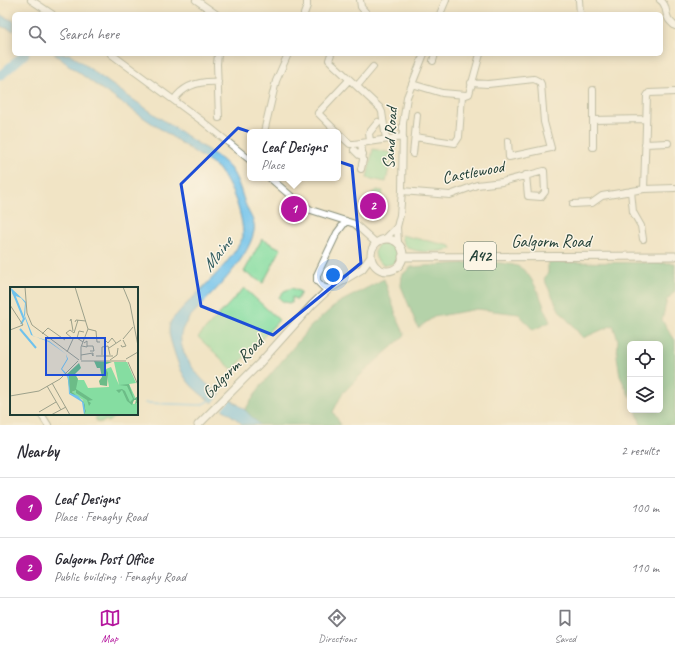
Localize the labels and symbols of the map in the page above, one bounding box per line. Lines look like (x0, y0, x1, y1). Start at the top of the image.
street label: Sand Road (378, 104, 402, 170)
street label: Castlewood (440, 155, 509, 188)
pin: 2 (360, 191, 386, 221)
pin: 1 (281, 194, 307, 224)
water label: Maine (197, 230, 239, 276)
street label: Galgorm Road (511, 231, 594, 252)
road number: A42 (464, 242, 496, 270)
your location (323, 265, 343, 285)
inset map (10, 287, 138, 415)
street label: Galgorm Road (198, 329, 270, 403)

